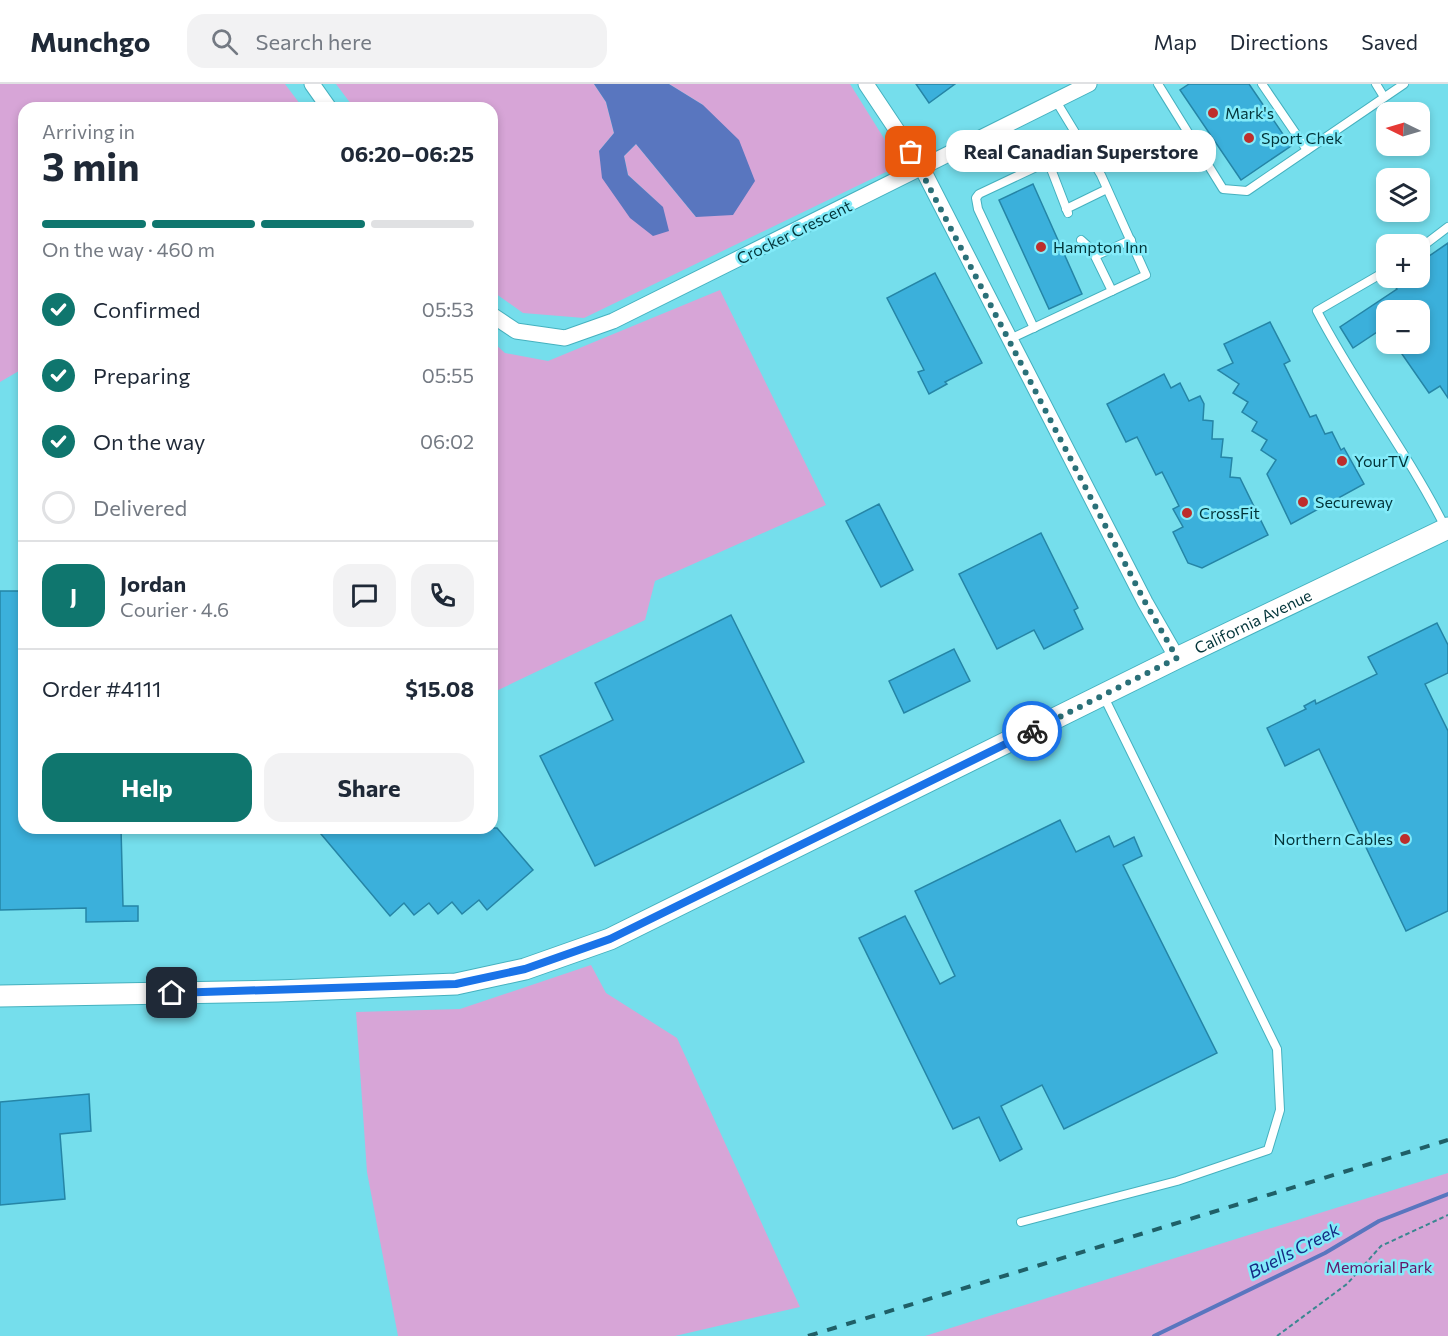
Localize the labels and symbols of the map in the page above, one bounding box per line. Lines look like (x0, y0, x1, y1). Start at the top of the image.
north arrow (1376, 102, 1430, 156)
place label: Mark's (1225, 103, 1274, 122)
marker: Mark's (1206, 106, 1220, 120)
pin (885, 126, 936, 177)
place label: Sport Chek (1261, 128, 1343, 147)
callout: Real Canadian Superstore (947, 131, 1217, 173)
marker: Sport Chek (1242, 131, 1256, 145)
street label: Crocker Crescent (733, 195, 855, 268)
place label: Hampton Inn (1053, 237, 1148, 256)
marker: Hampton Inn (1034, 240, 1048, 254)
place label: YourTV (1354, 451, 1409, 470)
marker: YourTV (1335, 454, 1349, 468)
place label: Secureway (1315, 492, 1393, 511)
marker: Secureway (1296, 495, 1310, 509)
place label: CrossFit (1199, 503, 1260, 522)
marker: CrossFit (1180, 506, 1194, 520)
street label: California Avenue (1191, 585, 1314, 657)
courier (1002, 701, 1062, 761)
place label: Northern Cables (1274, 829, 1393, 848)
marker: Northern Cables (1398, 832, 1412, 846)
pin (146, 967, 197, 1018)
water label: Buells Creek (1244, 1217, 1344, 1283)
park label: Memorial Park (1326, 1257, 1433, 1276)

